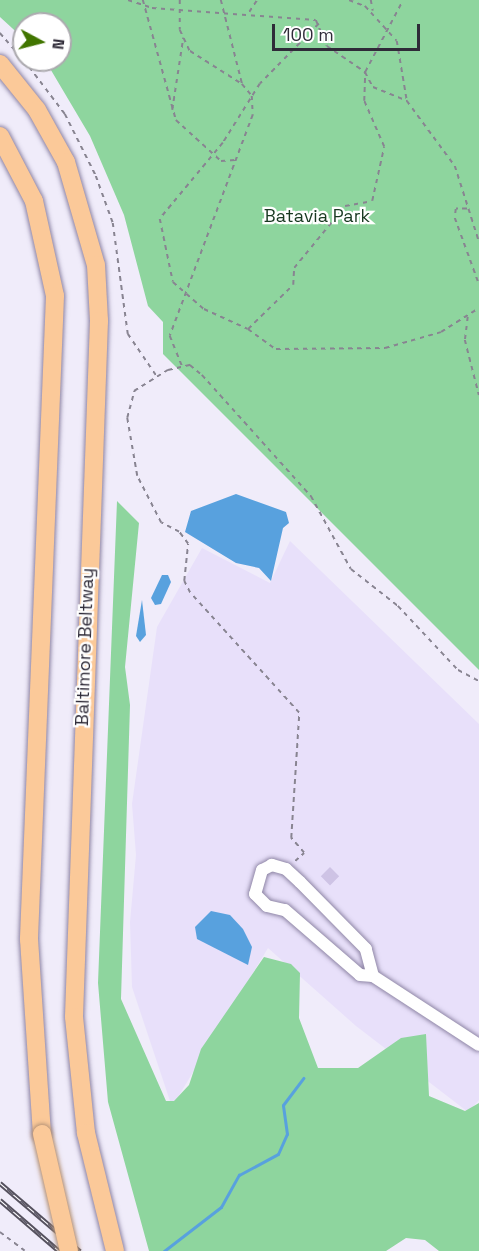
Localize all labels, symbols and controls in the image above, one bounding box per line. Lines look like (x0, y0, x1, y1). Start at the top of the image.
north arrow (12, 12, 72, 72)
scale bar (275, 12, 424, 50)
text: 100 m (283, 23, 334, 46)
text: N (47, 37, 69, 51)
park label: Batavia Park (264, 205, 370, 227)
street label: Baltimore Beltway (71, 567, 99, 727)

